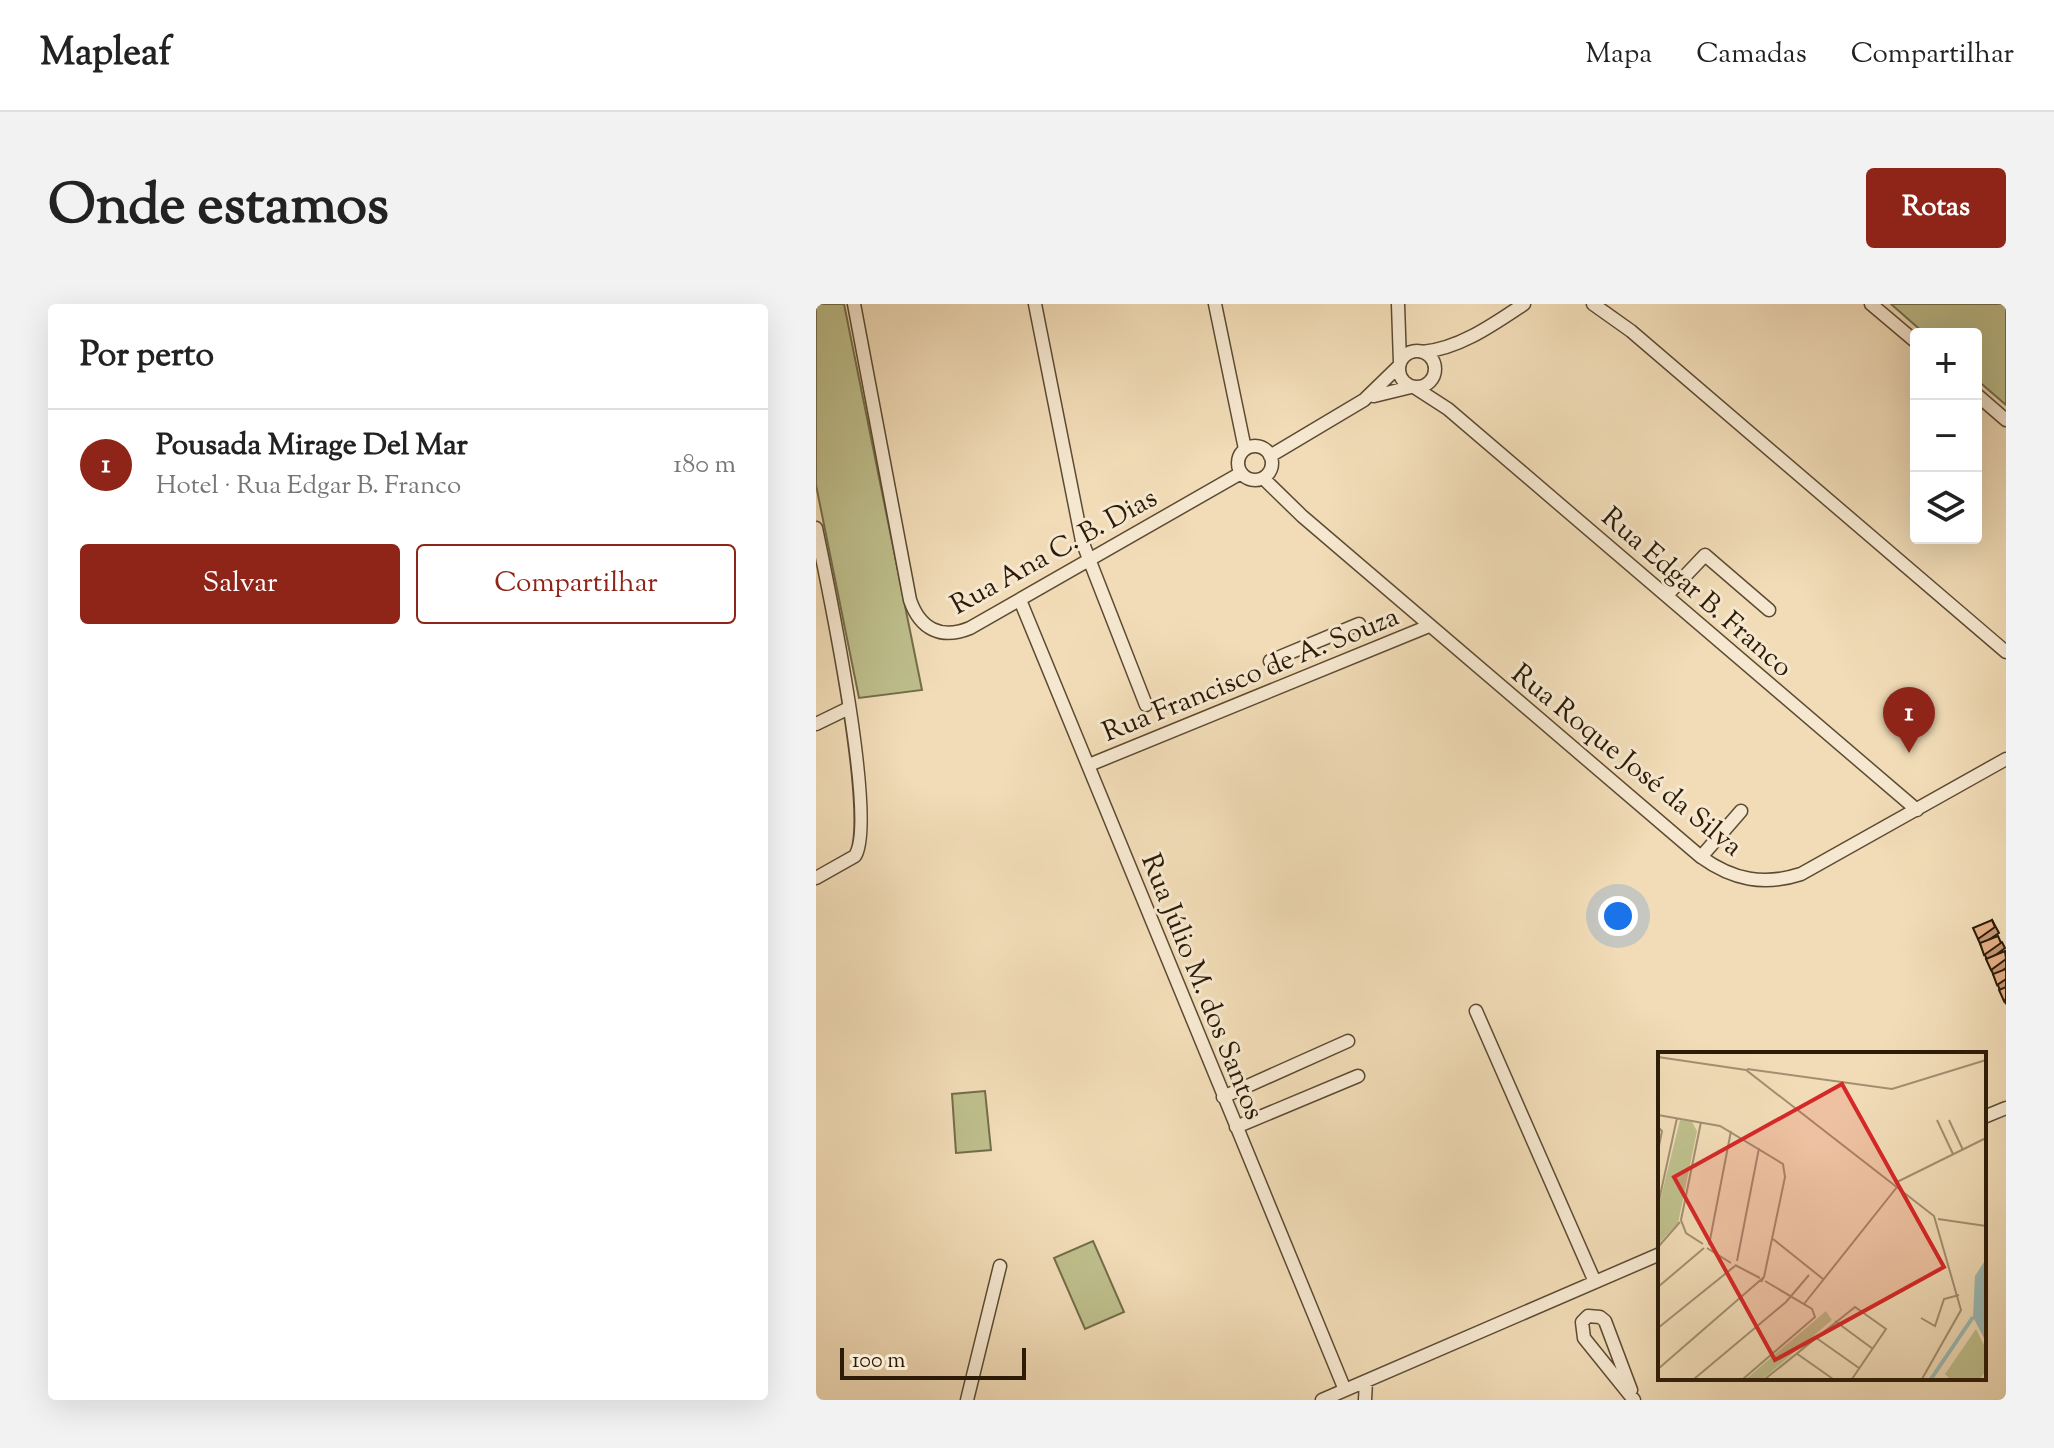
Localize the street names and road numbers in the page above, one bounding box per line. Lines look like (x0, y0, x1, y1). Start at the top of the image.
street label: Rua Ana C. B. Dias (944, 479, 1165, 626)
street label: Rua Edgar B. Franco (1592, 499, 1800, 688)
street label: Rua Francisco de A. Souza (1097, 598, 1405, 754)
street label: Rua Roque José da Silva (1502, 655, 1750, 867)
street label: Rua Júlio M. dos Santos (1130, 848, 1273, 1126)

